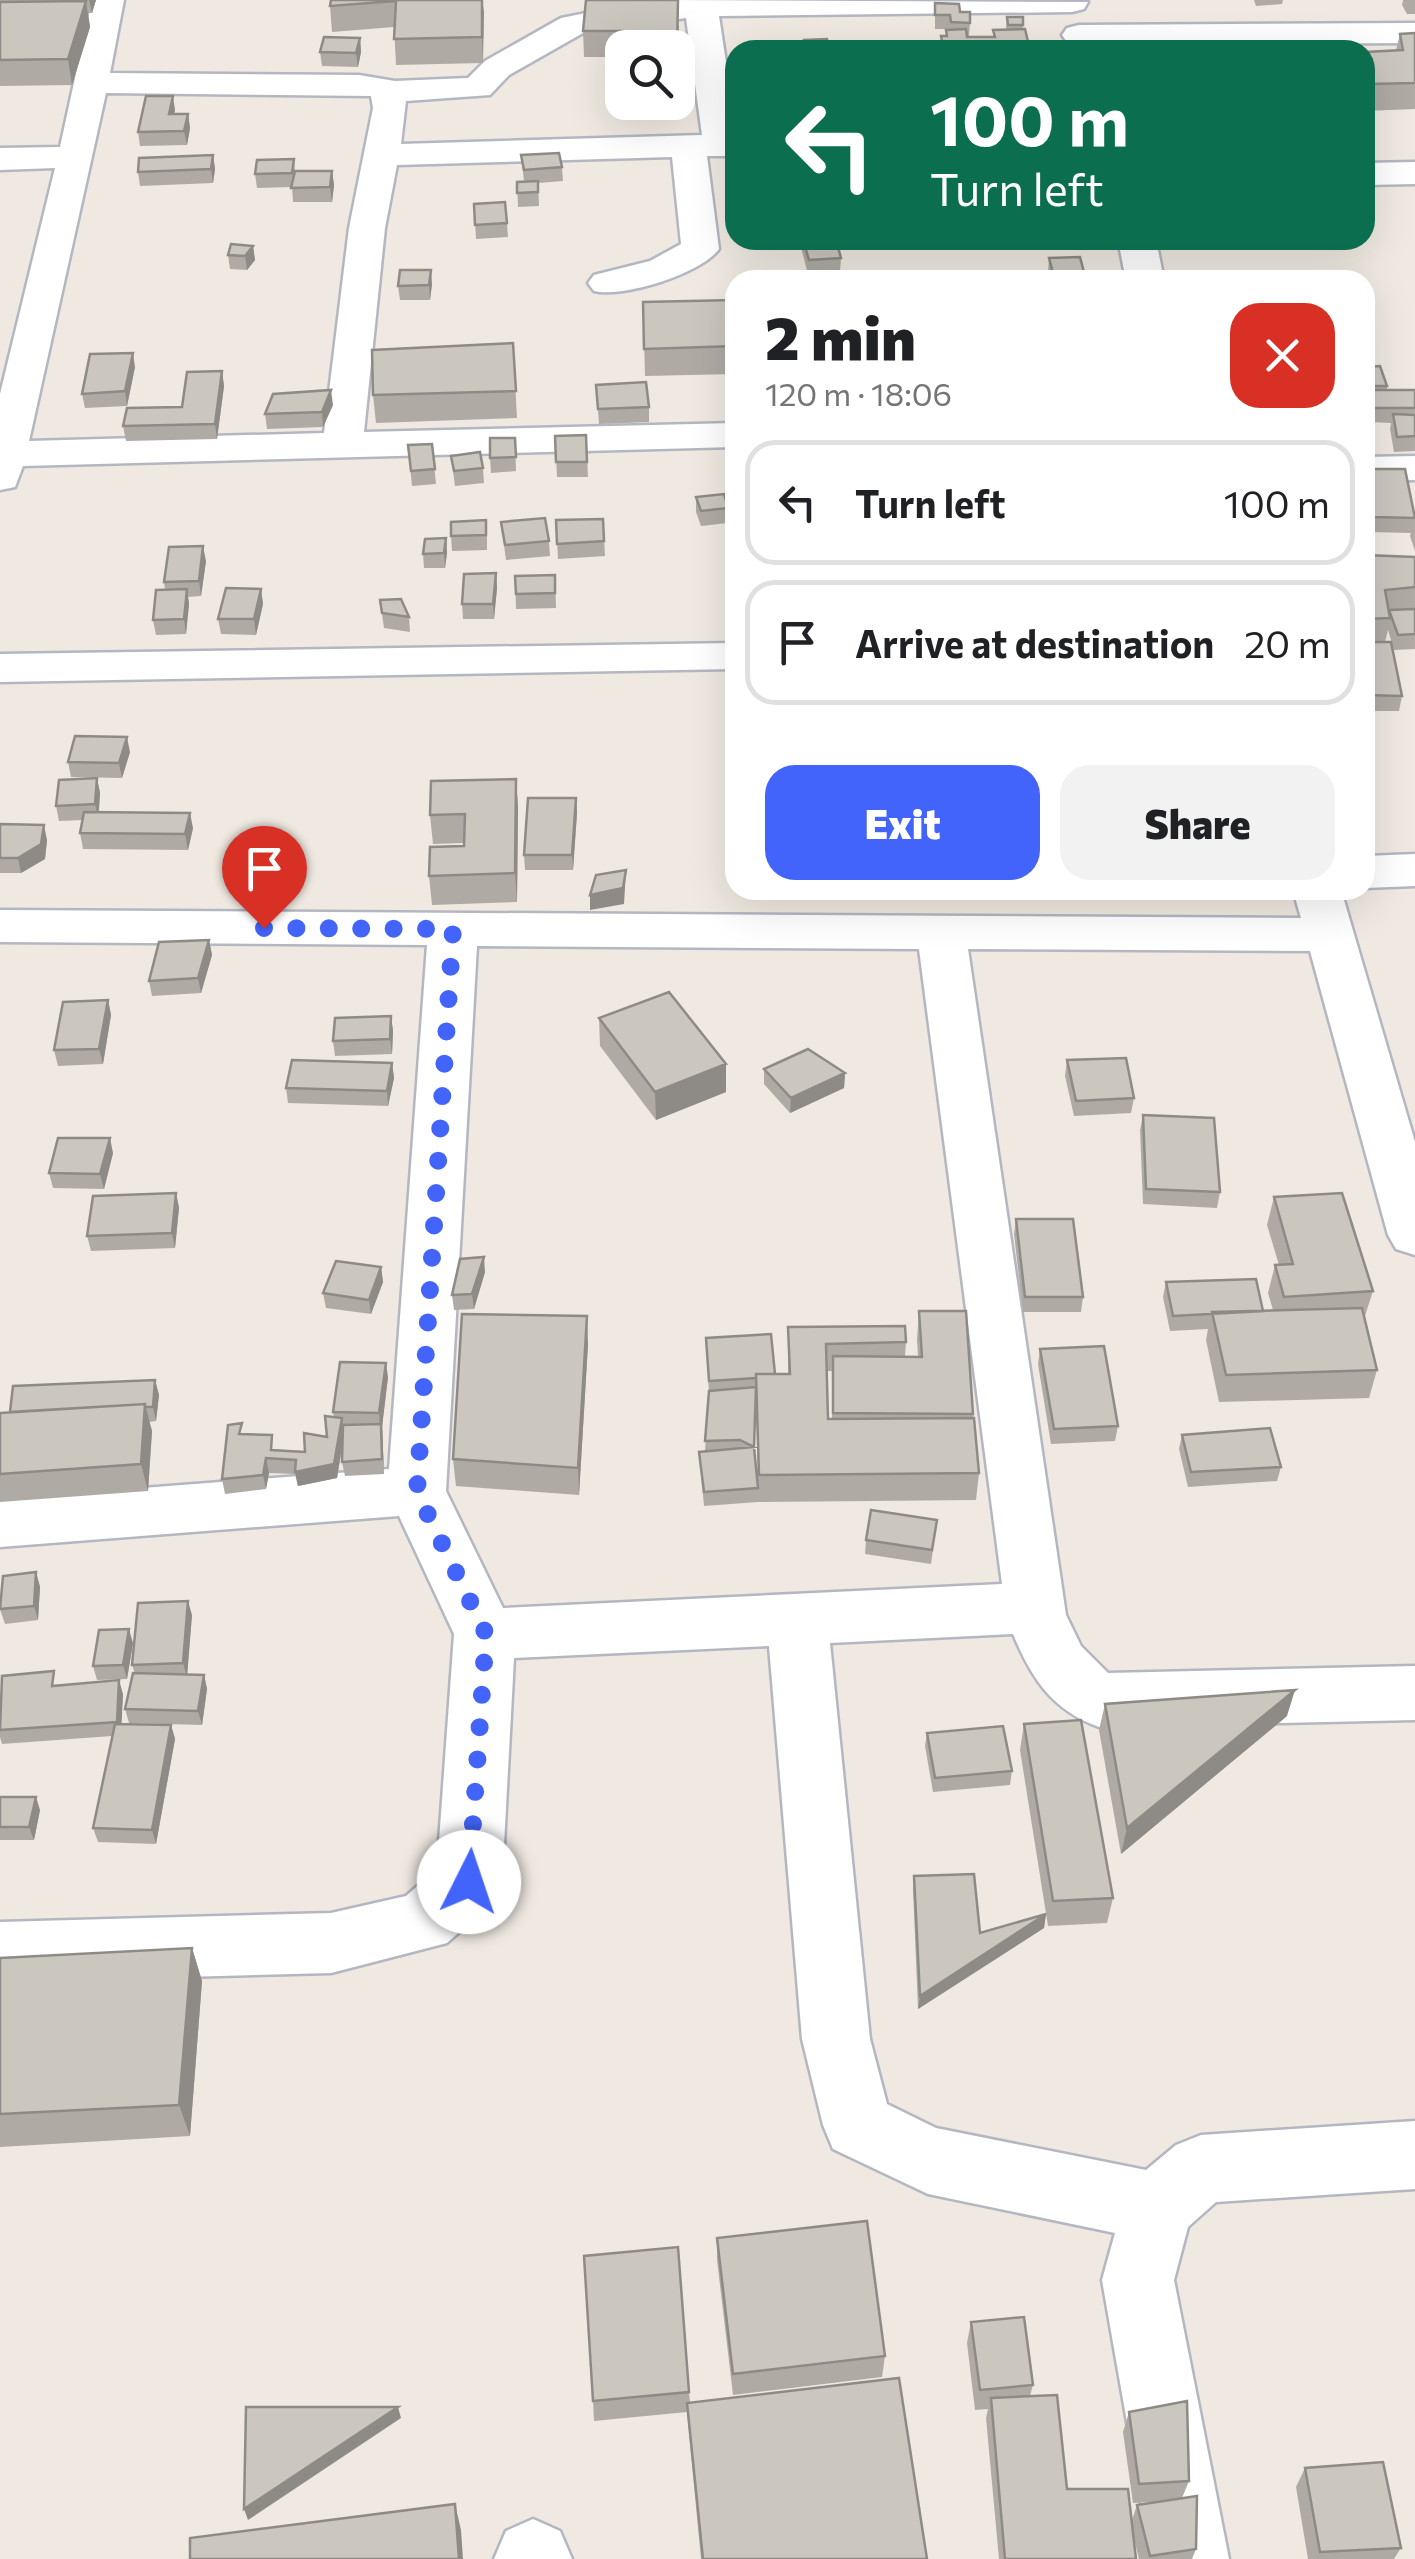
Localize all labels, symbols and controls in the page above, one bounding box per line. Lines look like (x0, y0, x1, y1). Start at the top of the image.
map controls (605, 30, 695, 120)
button: search (605, 30, 695, 120)
text: 100 m (930, 75, 1129, 160)
icon: left (765, 80, 895, 210)
text: Turn left (930, 160, 1104, 215)
text: 2 min (765, 299, 916, 372)
button: close (1230, 303, 1335, 408)
text: 120 m · 18:06 (765, 373, 952, 413)
icon: left (770, 475, 825, 530)
text: Turn left (855, 479, 1006, 526)
text: 100 m (1224, 479, 1330, 526)
icon: arrive (770, 615, 825, 670)
text: Arrive at destination (855, 619, 1214, 666)
text: 20 m (1244, 619, 1331, 666)
button: Exit (765, 765, 1040, 880)
button: Share (1060, 765, 1335, 880)
pin (222, 826, 307, 929)
icon: arrive (237, 841, 292, 896)
position arrow (417, 1830, 521, 1934)

